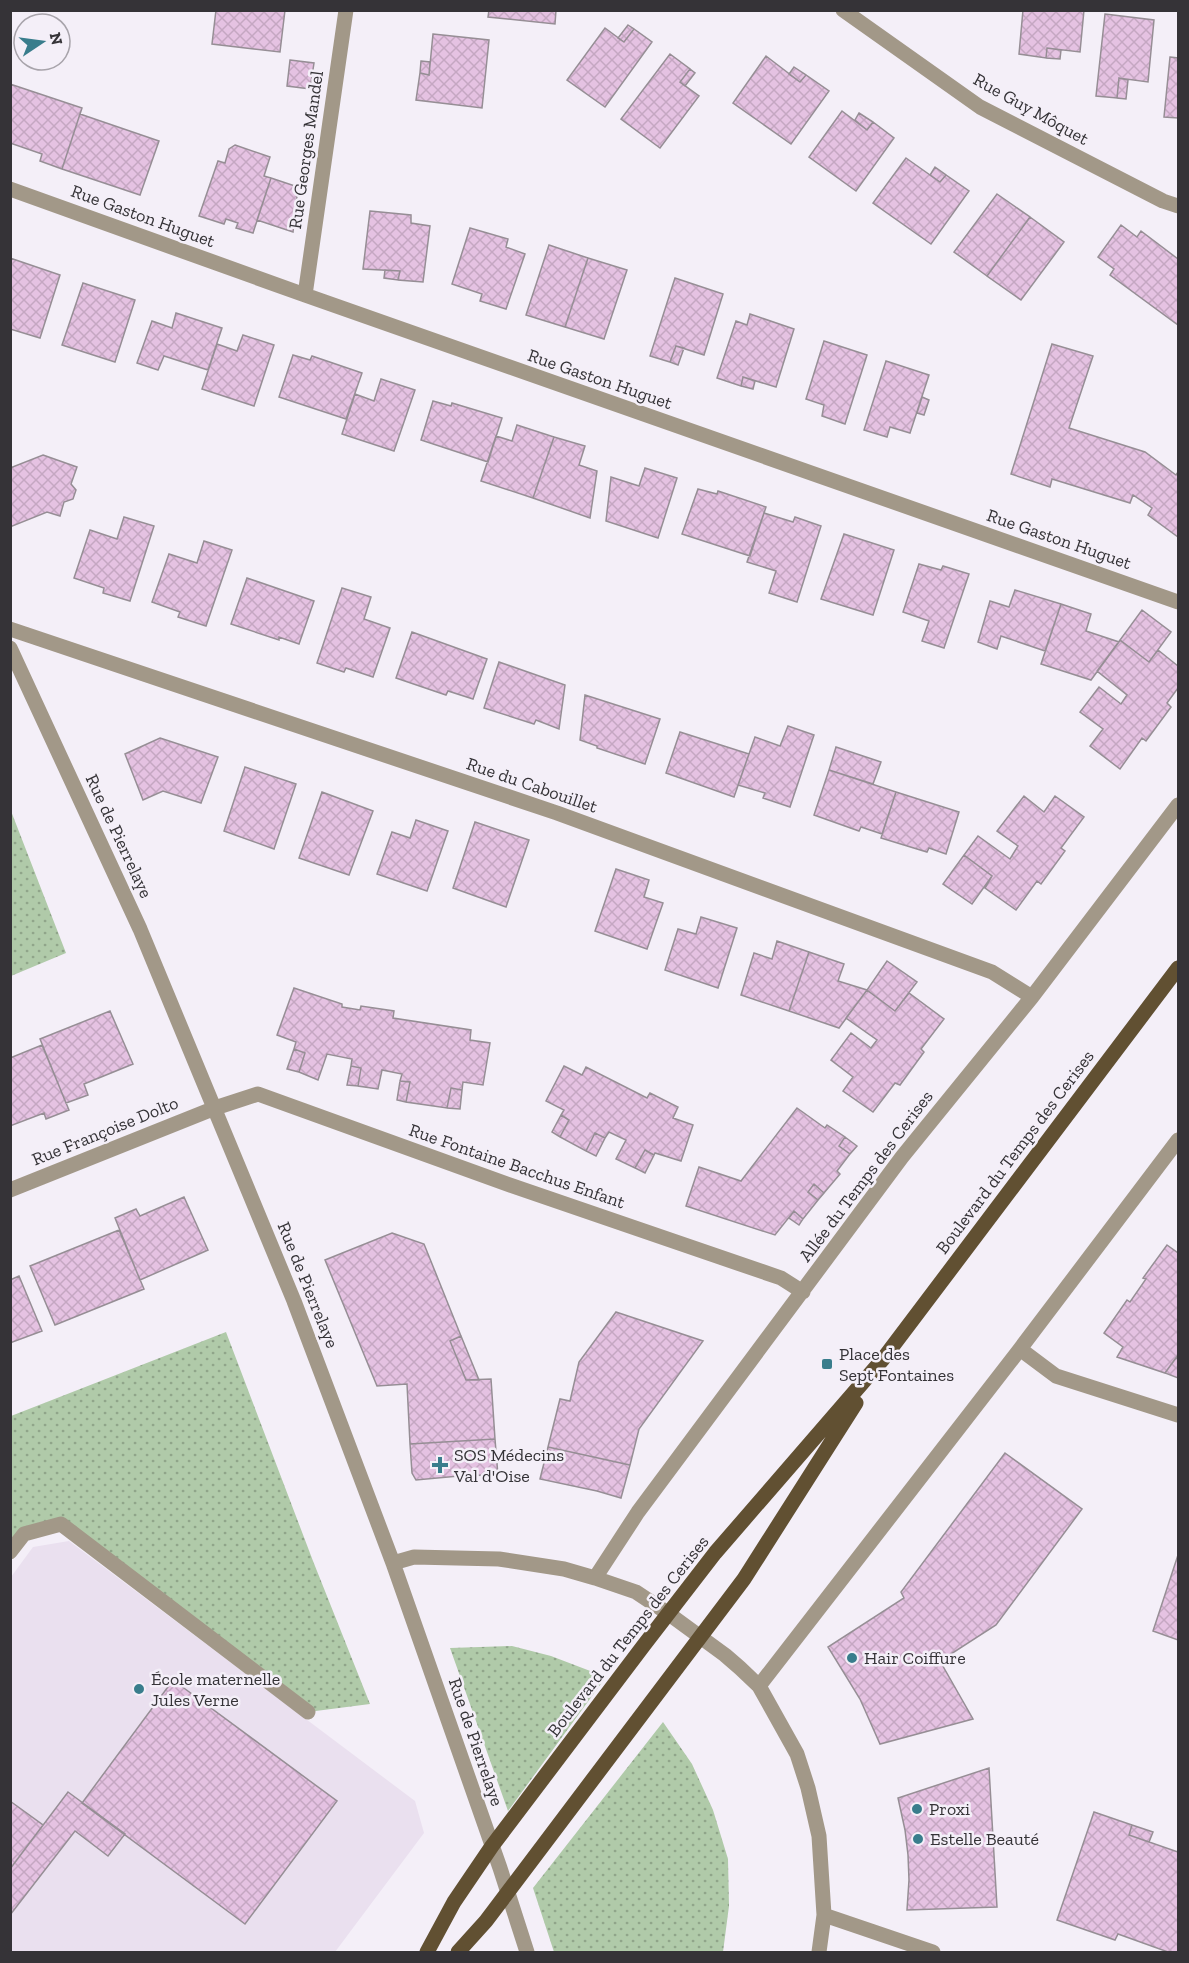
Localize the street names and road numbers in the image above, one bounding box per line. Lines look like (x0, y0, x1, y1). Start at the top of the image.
street label: Rue Guy Môquet (970, 68, 1093, 150)
street label: Rue Georges Mandel (284, 69, 328, 231)
street label: Rue Gaston Huguet (68, 180, 218, 252)
street label: Rue Gaston Huguet (525, 344, 676, 414)
street label: Rue Gaston Huguet (984, 504, 1135, 574)
street label: Rue du Cabouillet (464, 752, 601, 818)
street label: Rue de Pierrelaye (81, 771, 157, 901)
street label: Boulevard du Temps des Cerises (931, 1046, 1099, 1258)
street label: Allée du Temps des Cerises (794, 1086, 938, 1266)
street label: Rue Françoise Dolto (29, 1092, 181, 1170)
street label: Rue Fontaine Bacchus Enfant (406, 1119, 628, 1213)
street label: Rue de Pierrelaye (273, 1219, 343, 1351)
street label: Boulevard du Temps des Cerises (543, 1531, 713, 1741)
street label: Rue de Pierrelaye (444, 1675, 508, 1809)

